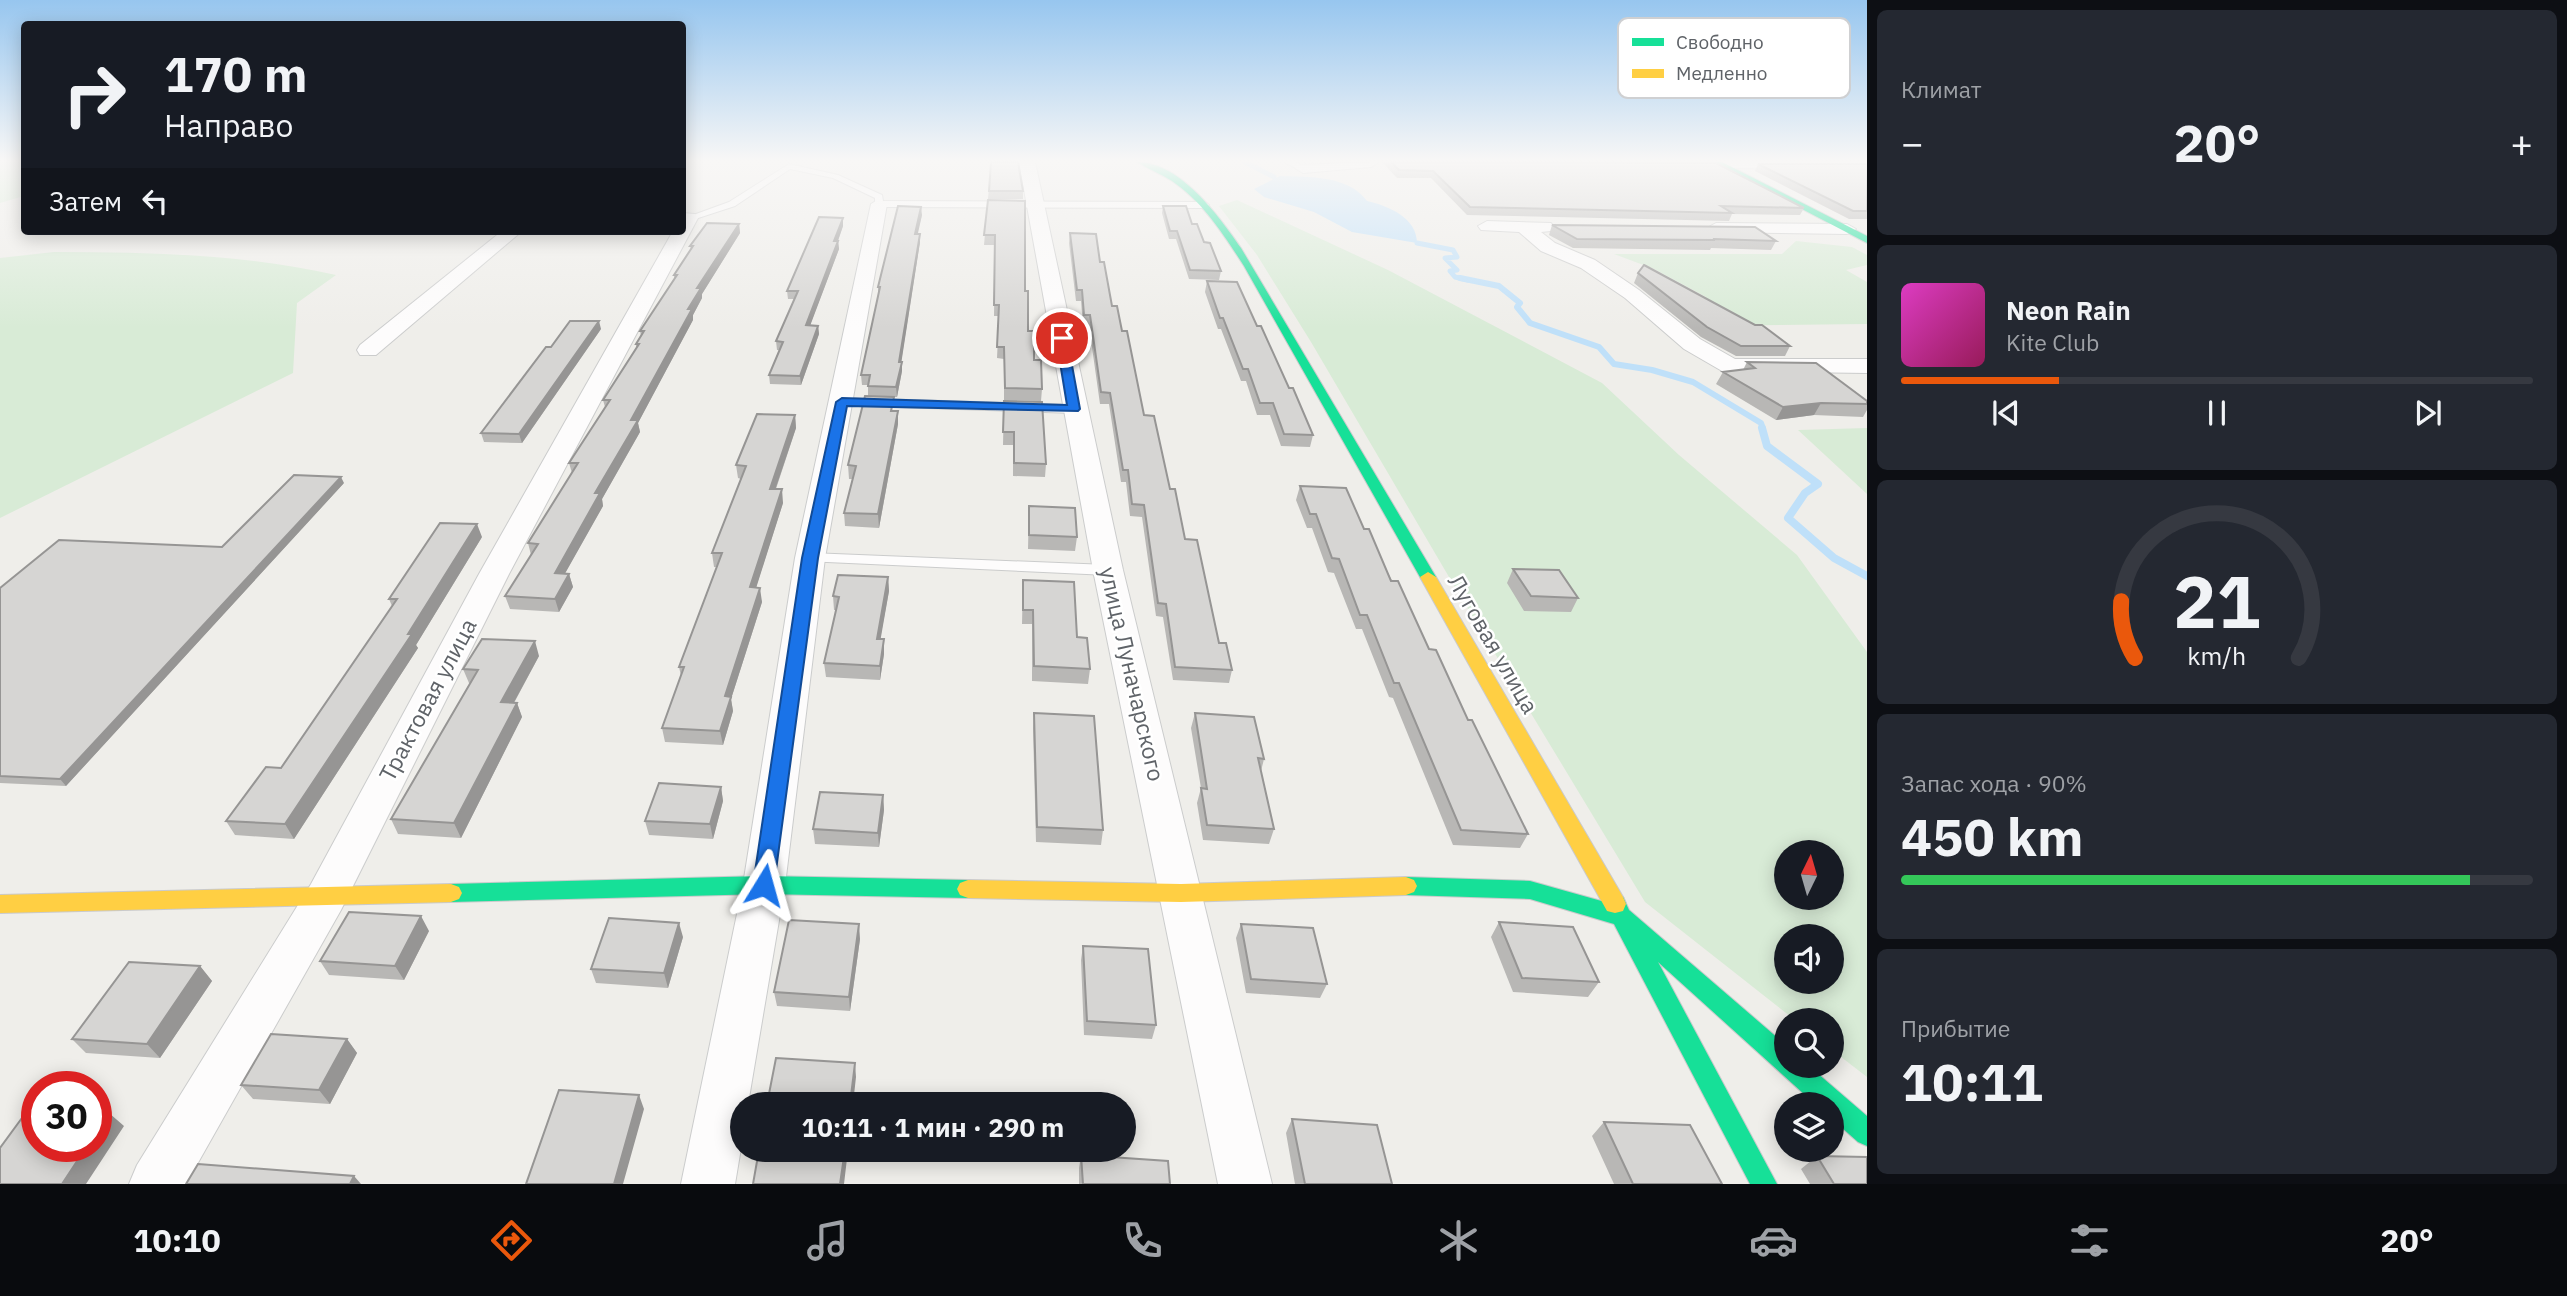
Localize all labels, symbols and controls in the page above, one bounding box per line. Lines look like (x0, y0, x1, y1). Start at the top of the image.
legend (1618, 18, 1850, 98)
text: Свободно (1676, 30, 1764, 54)
text: 170 m (164, 42, 308, 105)
icon: right (49, 49, 140, 140)
text: Медленно (1676, 61, 1767, 85)
text: Климат (1901, 74, 1982, 104)
text: Направо (164, 104, 293, 146)
text: 20° (2174, 109, 2260, 176)
text: − (1901, 118, 1924, 167)
text: + (2510, 118, 2533, 167)
icon: left (136, 182, 174, 220)
text: Затем (49, 184, 122, 218)
text: Neon Rain (2006, 293, 2131, 327)
pin (1032, 308, 1092, 368)
icon: arrive (1043, 319, 1081, 357)
text: Kite Club (2006, 327, 2099, 357)
icon: previous (1987, 394, 2025, 432)
icon: pause (2198, 394, 2236, 432)
icon: next (2409, 394, 2447, 432)
text: 21 (2173, 553, 2261, 648)
street label: улица Луначарского (1094, 564, 1172, 784)
street label: Луговая улица (1442, 568, 1546, 719)
street label: Трактовая улица (372, 613, 483, 786)
text: km/h (2188, 639, 2246, 672)
text: Запас хода · 90% (1901, 768, 2087, 798)
text: 450 km (1901, 803, 2083, 870)
north arrow (1774, 840, 1844, 910)
map controls (1774, 840, 1844, 1162)
position arrow (727, 848, 801, 922)
button: sound (1774, 924, 1844, 994)
button: search (1774, 1008, 1844, 1078)
text: Прибытие (1901, 1013, 2010, 1043)
text: 10:11 (1901, 1048, 2043, 1115)
speed limit sign: 30 (21, 1071, 112, 1162)
button: layers (1774, 1092, 1844, 1162)
text: 10:11 · 1 мин · 290 m (802, 1110, 1064, 1144)
icon: directions (487, 1216, 536, 1265)
icon: music (803, 1216, 852, 1265)
icon: phone (1118, 1216, 1167, 1265)
icon: climate (1434, 1216, 1483, 1265)
icon: car (1749, 1216, 1798, 1265)
icon: filters (2065, 1216, 2114, 1265)
text: 10:10 (133, 1219, 221, 1261)
text: 20° (2380, 1219, 2434, 1261)

